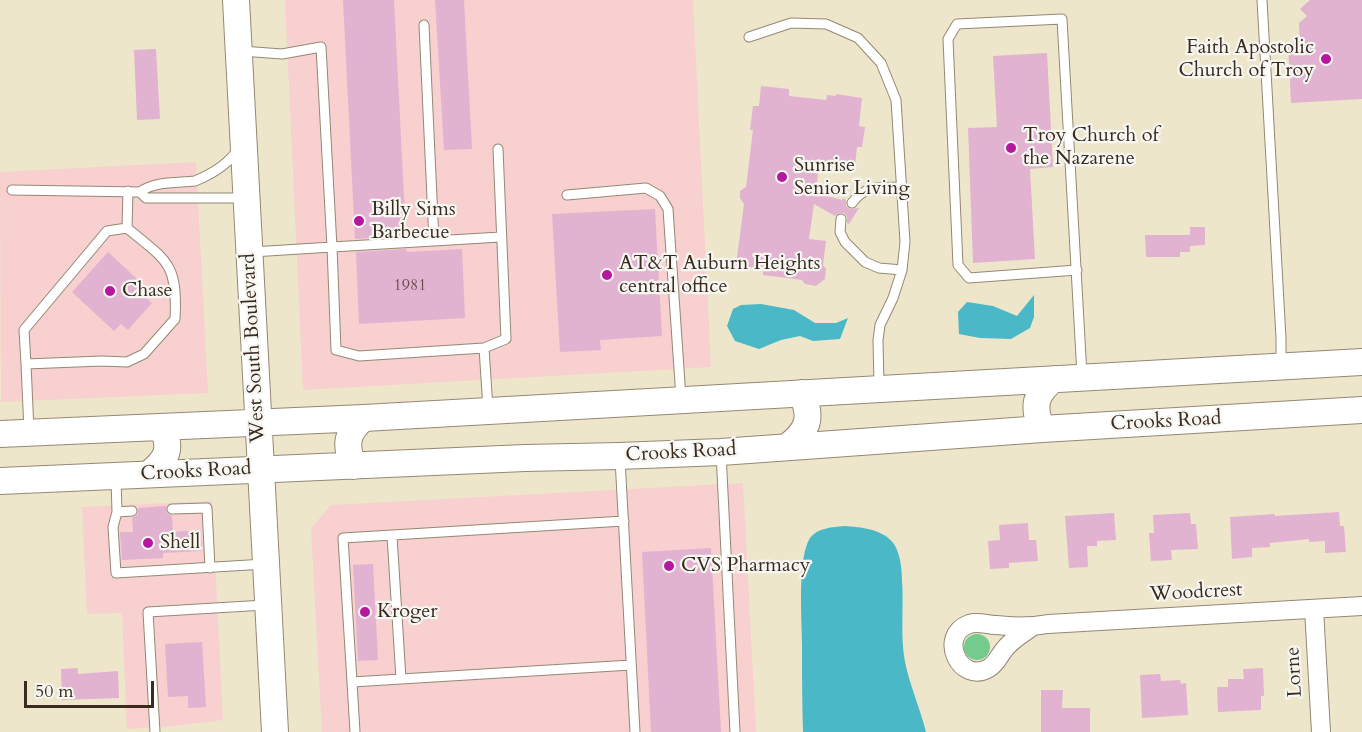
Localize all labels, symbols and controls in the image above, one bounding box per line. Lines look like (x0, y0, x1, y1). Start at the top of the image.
place label: Faith Apostolic Church of Troy (1178, 36, 1314, 83)
marker: Faith Apostolic Church of Troy (1319, 52, 1333, 66)
place label: Troy Church of the Nazarene (1023, 124, 1159, 171)
marker: Troy Church of the Nazarene (1004, 141, 1018, 155)
place label: Sunrise Senior Living (794, 154, 910, 201)
marker: Sunrise Senior Living (775, 170, 789, 184)
place label: Billy Sims Barbecue (371, 198, 456, 245)
marker: Billy Sims Barbecue (352, 214, 366, 228)
street label: West South Boulevard (237, 252, 271, 444)
place label: AT&T Auburn Heights central office (619, 252, 820, 299)
marker: AT&T Auburn Heights central office (600, 268, 614, 282)
house number: 1981 (394, 276, 426, 296)
place label: Chase (122, 279, 173, 303)
marker: Chase (103, 284, 117, 298)
street label: Crooks Road (1110, 407, 1222, 437)
street label: Crooks Road (625, 438, 737, 468)
street label: Crooks Road (140, 457, 252, 487)
place label: Shell (160, 531, 200, 555)
marker: Shell (141, 536, 155, 550)
place label: CVS Pharmacy (681, 554, 810, 578)
marker: CVS Pharmacy (662, 559, 676, 573)
street label: Woodcrest (1149, 579, 1243, 607)
place label: Kroger (377, 600, 438, 624)
marker: Kroger (358, 605, 372, 619)
street label: Lorne (1282, 646, 1308, 698)
scale bar (27, 669, 158, 707)
text: 50 m (35, 679, 74, 704)

